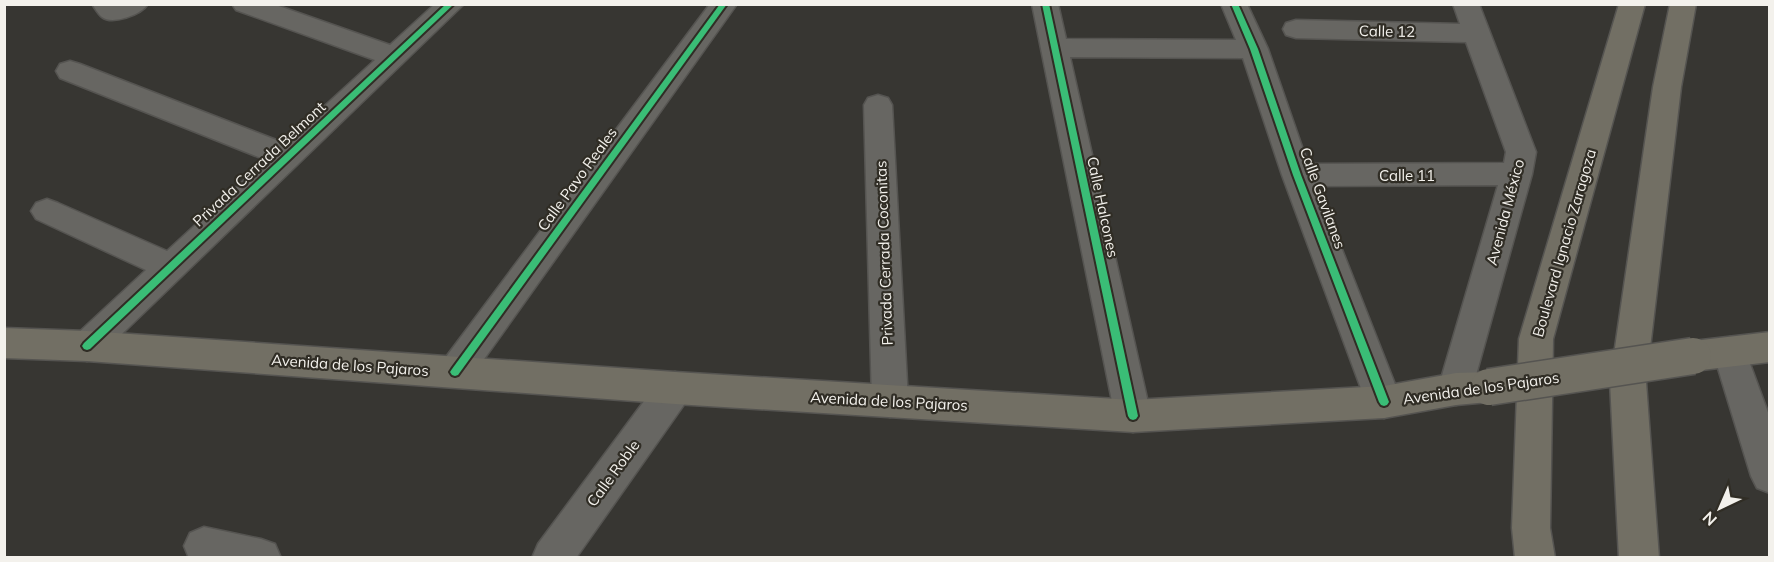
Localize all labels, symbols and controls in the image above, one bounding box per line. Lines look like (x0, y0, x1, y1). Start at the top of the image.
street label: Calle 12 (1359, 21, 1415, 41)
street label: Privada Cerrada Belmont (189, 97, 329, 231)
street label: Calle Pavo Reales (533, 123, 621, 235)
street label: Calle Gavilanes (1296, 145, 1350, 251)
street label: Boulevard Ignacio Zaragoza (1528, 147, 1600, 339)
street label: Calle Halcones (1083, 155, 1123, 259)
street label: Avenida México (1482, 157, 1528, 267)
street label: Privada Cerrada Coconitas (871, 160, 897, 346)
street label: Calle 11 (1379, 166, 1435, 185)
street label: Avenida de los Pajaros (271, 350, 429, 380)
street label: Avenida de los Pajaros (1402, 368, 1560, 408)
street label: Avenida de los Pajaros (810, 387, 968, 415)
street label: Calle Roble (582, 436, 644, 510)
north arrow (1690, 478, 1750, 538)
text: N (1698, 507, 1721, 530)

